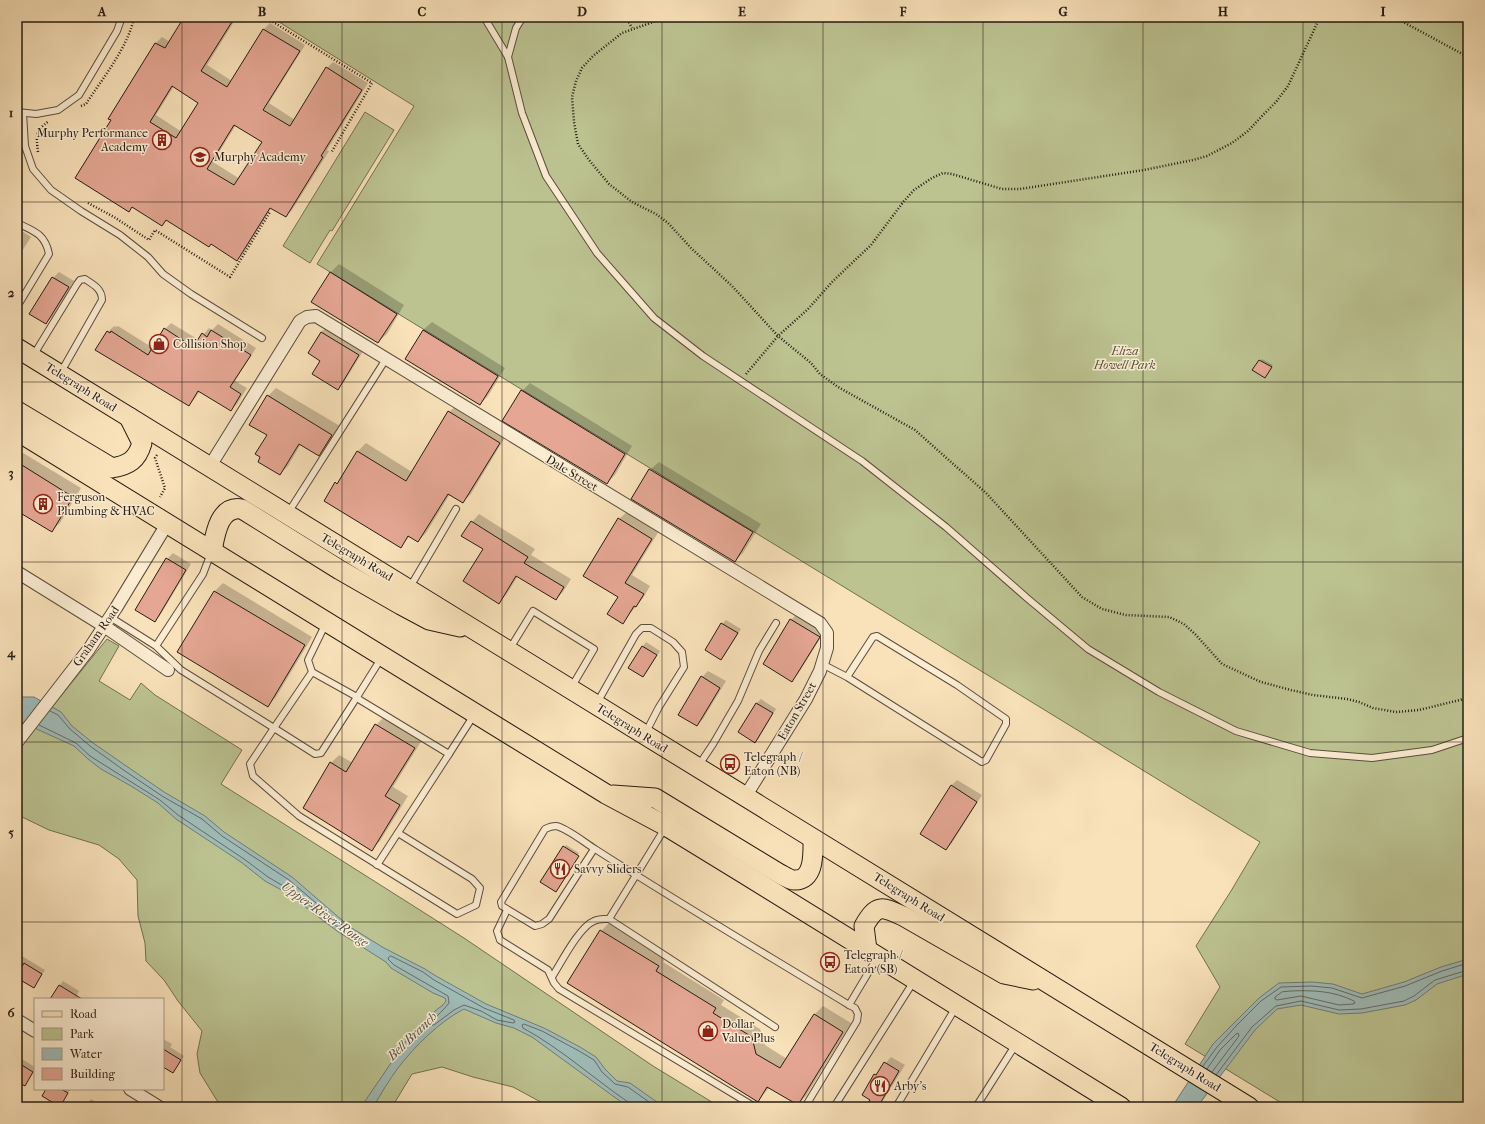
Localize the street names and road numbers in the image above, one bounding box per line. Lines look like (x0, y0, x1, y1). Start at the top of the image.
street label: Telegraph Road (43, 359, 120, 415)
street label: Dale Street (543, 452, 601, 494)
street label: Telegraph Road (318, 530, 396, 584)
street label: Graham Road (70, 603, 122, 669)
street label: Eaton Street (775, 679, 820, 742)
street label: Telegraph Road (594, 700, 671, 756)
street label: Telegraph Road (871, 869, 948, 925)
street label: Telegraph Road (1147, 1039, 1224, 1095)

